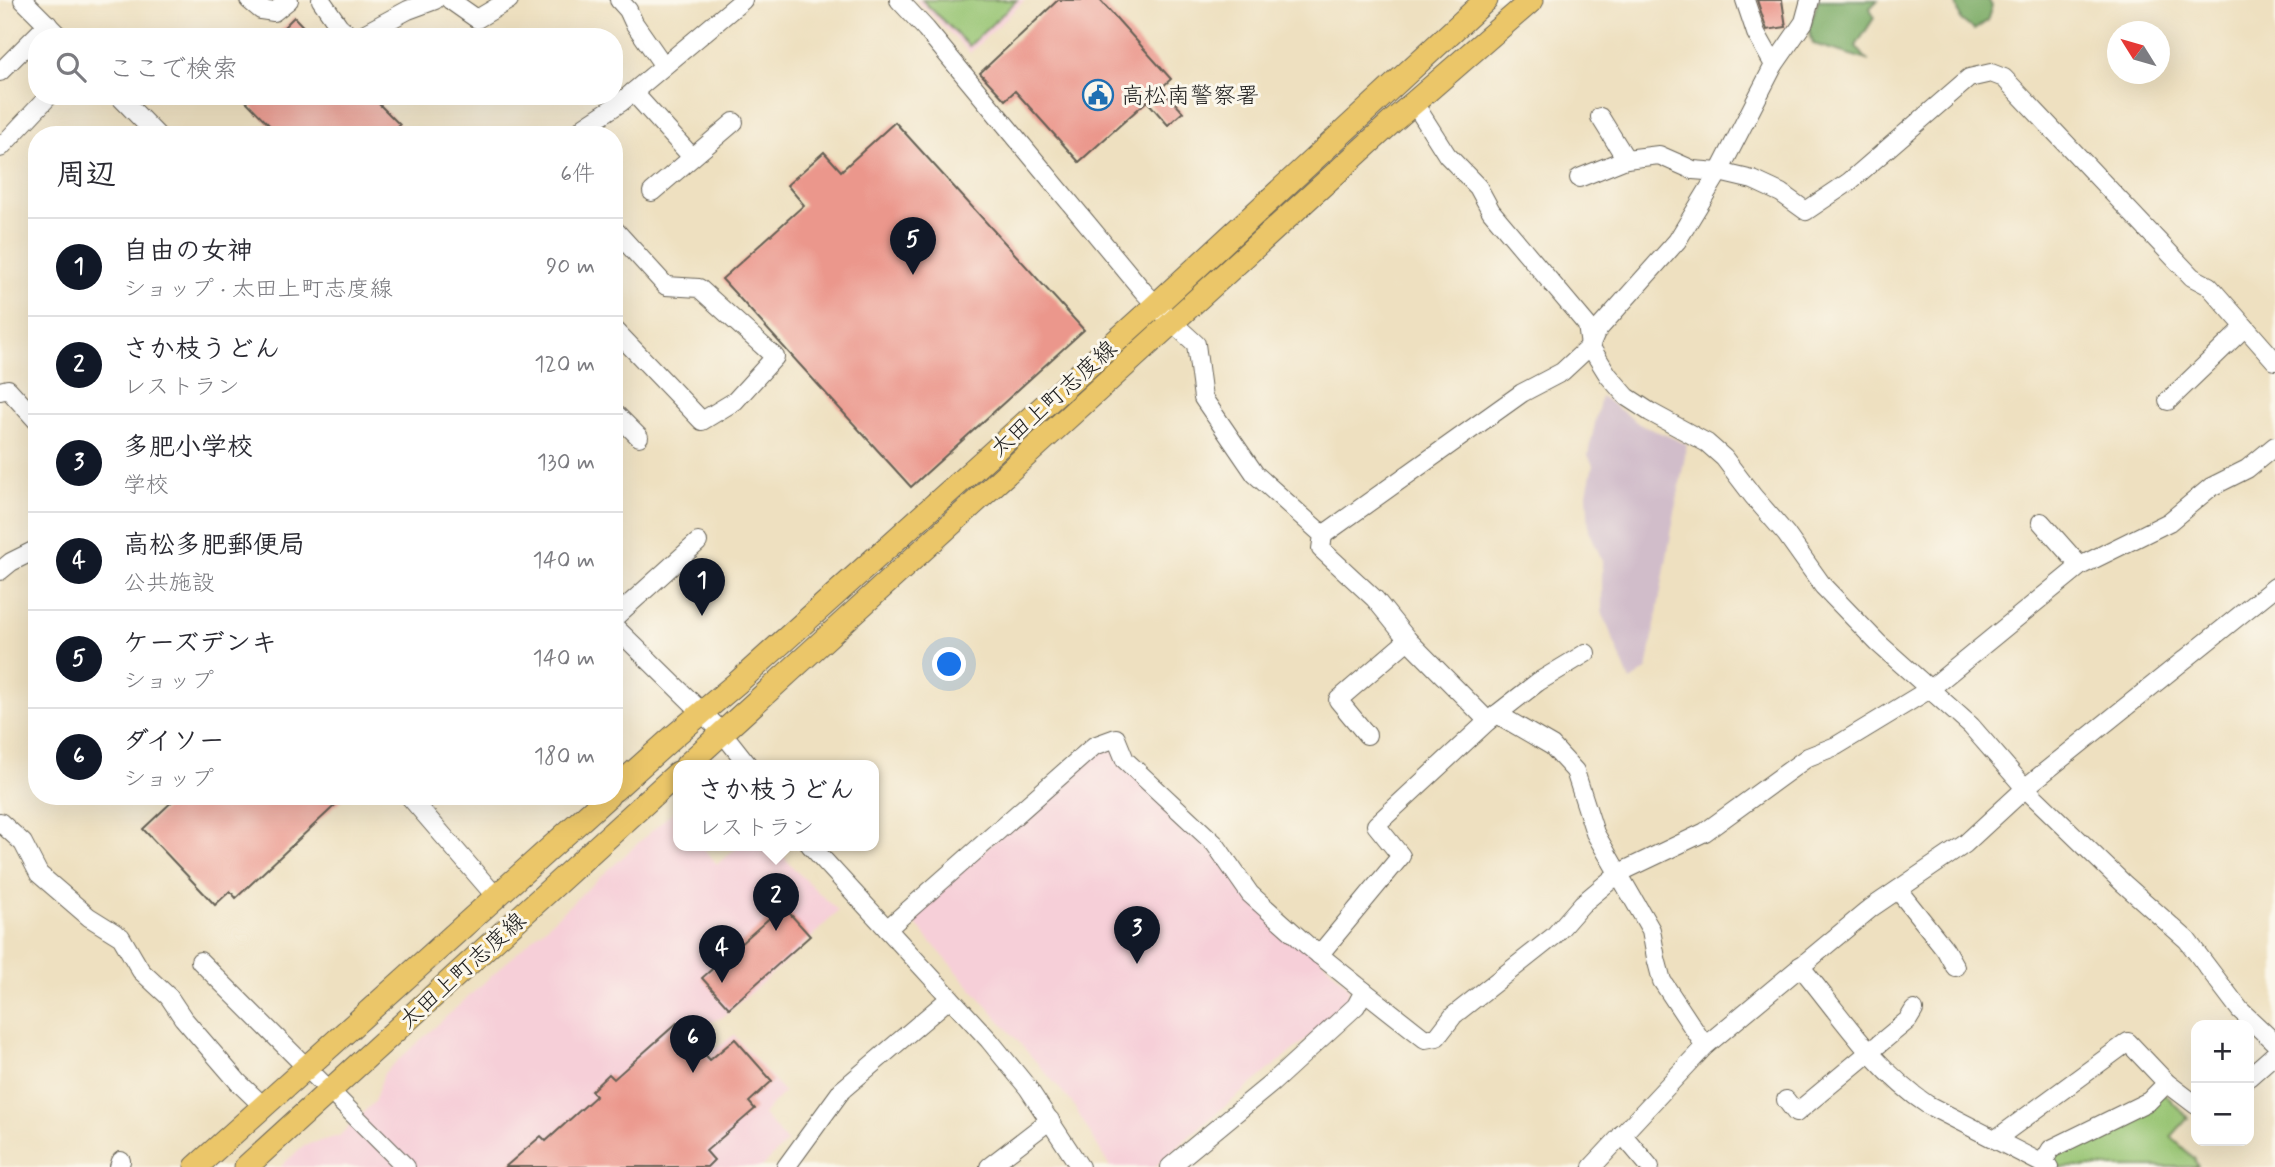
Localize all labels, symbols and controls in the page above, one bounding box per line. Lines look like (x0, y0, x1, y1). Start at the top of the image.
north arrow (2107, 21, 2170, 84)
search box (28, 28, 623, 105)
icon: search (52, 48, 90, 86)
text: ここで検索 (108, 53, 238, 87)
public building icon: 高松南警察署 (1081, 78, 1115, 112)
place label: 高松南警察署 (1121, 82, 1259, 112)
text: 周辺 (56, 156, 116, 195)
text: 6件 (560, 160, 595, 190)
pin: 5 (890, 217, 936, 275)
text: 自由の女神 (123, 235, 253, 269)
text: 1 (74, 252, 84, 282)
text: 90 m (546, 252, 595, 282)
text: ショップ · 太田上町志度線 (123, 275, 393, 305)
text: さか枝うどん (123, 333, 280, 367)
street label: 太田上町志度線 (984, 334, 1124, 464)
text: 2 (73, 350, 85, 380)
text: 120 m (534, 350, 595, 380)
text: レストラン (123, 373, 240, 403)
text: 多肥小学校 (123, 431, 253, 465)
text: 3 (74, 448, 84, 478)
text: 130 m (537, 448, 595, 478)
text: 学校 (123, 471, 169, 501)
text: 高松多肥郵便局 (123, 529, 305, 563)
text: 4 (72, 546, 86, 576)
text: 140 m (532, 546, 595, 576)
pin: 1 (679, 558, 725, 616)
text: 公共施設 (123, 569, 215, 599)
text: ケーズデンキ (123, 627, 277, 661)
text: 5 (72, 644, 86, 674)
text: 140 m (532, 644, 595, 674)
your location (932, 647, 966, 681)
text: ショップ (123, 667, 214, 697)
text: ダイソー (123, 725, 224, 759)
text: 6 (73, 742, 85, 772)
text: 180 m (534, 742, 595, 772)
popup (673, 760, 879, 851)
text: ショップ (123, 765, 214, 795)
text: さか枝うどん (697, 774, 855, 808)
text: レストラン (697, 814, 814, 844)
pin: 2 (753, 873, 799, 931)
street label: 太田上町志度線 (393, 906, 533, 1036)
pin: 3 (1114, 906, 1160, 964)
pin: 4 (699, 925, 745, 983)
pin: 6 (670, 1015, 716, 1073)
map controls (2191, 1020, 2254, 1146)
button: + (2191, 1020, 2254, 1083)
button: − (2191, 1083, 2254, 1146)

